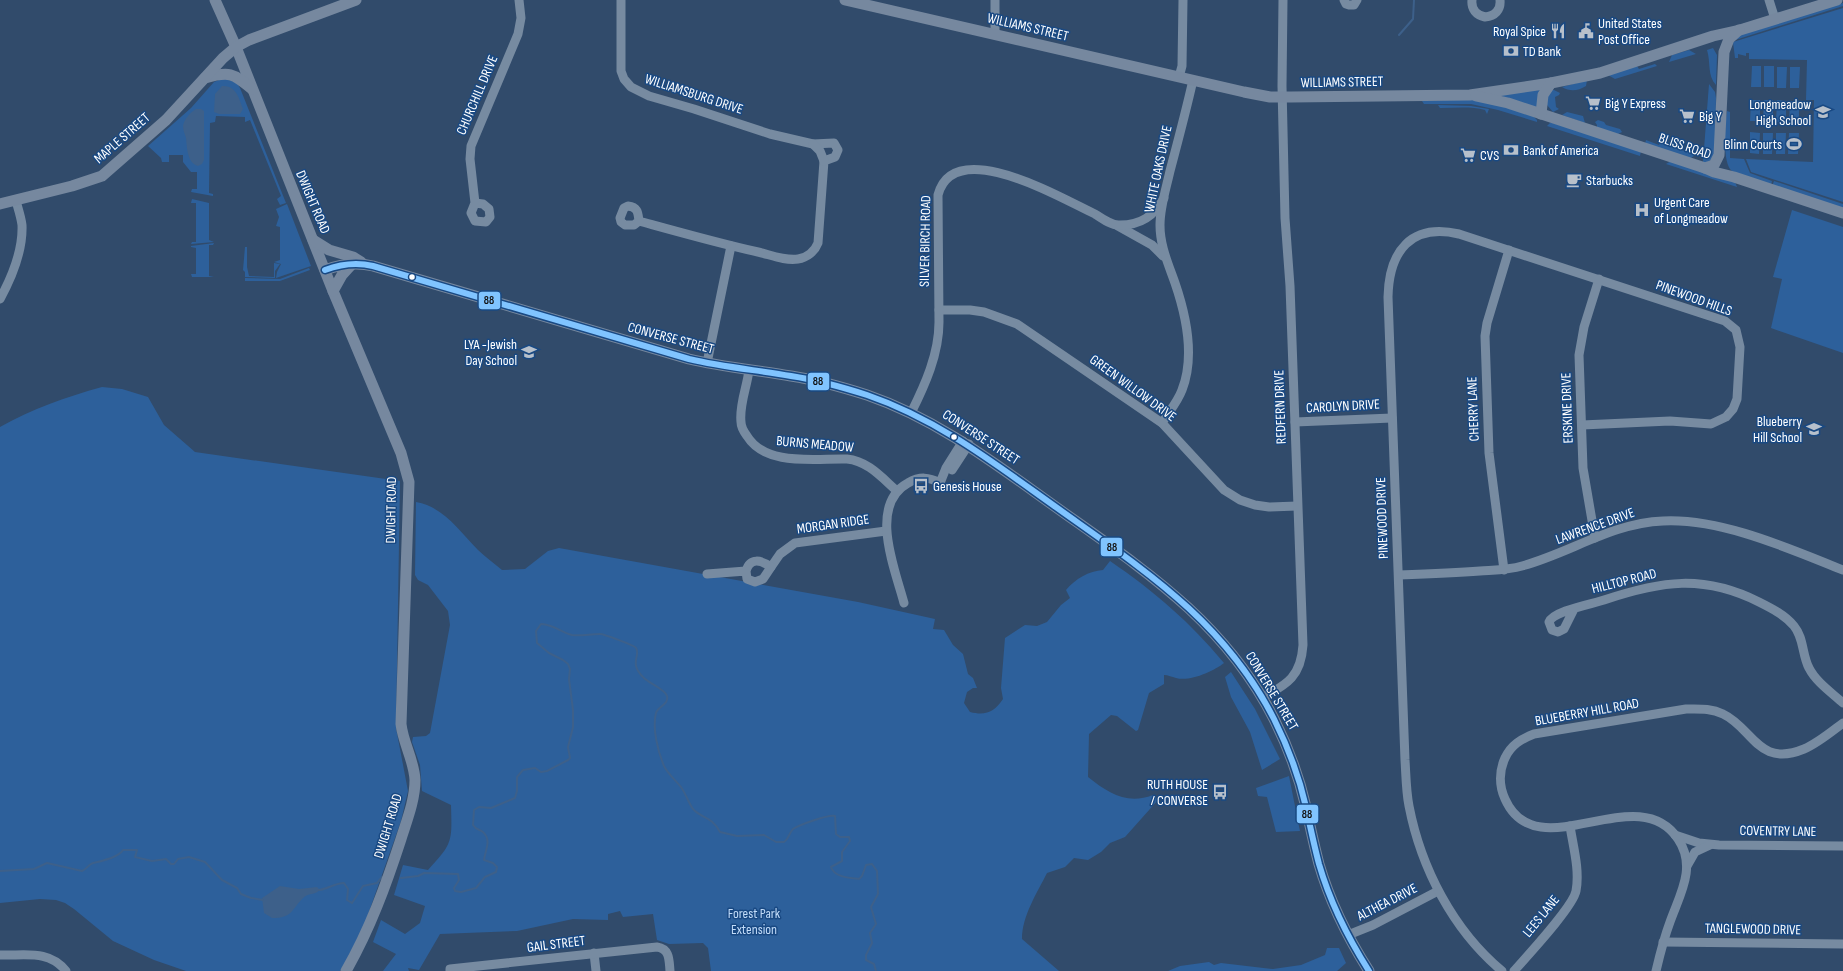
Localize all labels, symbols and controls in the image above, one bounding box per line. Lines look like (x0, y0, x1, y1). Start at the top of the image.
street label: WILLIAMS STREET (986, 9, 1071, 45)
place label: United States Post Office (1598, 15, 1662, 48)
restaurant icon: Royal Spice (1549, 22, 1567, 40)
public building icon: United States Post Office (1577, 22, 1595, 40)
place label: Royal Spice (1493, 23, 1546, 40)
bank icon: TD Bank (1502, 42, 1520, 60)
place label: TD Bank (1523, 43, 1561, 60)
street label: CHURCHILL DRIVE (453, 52, 501, 137)
street label: WILLIAMSBURG DRIVE (643, 70, 746, 118)
street label: WILLIAMS STREET (1300, 73, 1384, 91)
supermarket icon: Big Y Express (1584, 94, 1602, 112)
place label: Big Y Express (1605, 95, 1666, 112)
place label: Longmeadow High School (1749, 96, 1811, 129)
school or university icon: Longmeadow High School (1814, 103, 1832, 121)
supermarket icon: Big Y (1678, 107, 1696, 125)
place label: Big Y (1699, 108, 1722, 125)
street label: MAPLE STREET (91, 109, 154, 167)
street label: WHITE OAKS DRIVE (1141, 124, 1176, 214)
street label: BLISS ROAD (1657, 129, 1714, 163)
sports icon: Blinn Courts (1785, 135, 1803, 153)
place label: Blinn Courts (1724, 136, 1782, 153)
bank icon: Bank of America (1502, 141, 1520, 159)
place label: Bank of America (1523, 142, 1599, 159)
supermarket icon: CVS (1459, 146, 1477, 164)
place label: CVS (1480, 147, 1499, 164)
street label: DWIGHT ROAD (292, 168, 334, 236)
cafe icon: Starbucks (1565, 171, 1583, 189)
place label: Starbucks (1586, 172, 1633, 189)
place label: Urgent Care of Longmeadow (1654, 194, 1728, 227)
street label: SILVER BIRCH ROAD (916, 195, 934, 287)
hospital icon: Urgent Care of Longmeadow (1633, 201, 1651, 219)
unlabelled marker (407, 272, 417, 282)
street label: PINEWOOD HILLS (1654, 276, 1734, 320)
line badge: 88 (478, 291, 501, 310)
text: 88 (484, 294, 494, 307)
street label: CONVERSE STREET (626, 318, 716, 358)
place label: LYA -Jewish Day School (464, 336, 517, 369)
school or university icon: LYA -Jewish Day School (520, 343, 538, 361)
street label: GREEN WILLOW DRIVE (1086, 351, 1180, 425)
street label: REDFERN DRIVE (1270, 369, 1290, 445)
line badge: 88 (807, 372, 830, 391)
street label: ERSKINE DRIVE (1557, 372, 1577, 444)
text: 88 (813, 375, 823, 388)
street label: CHERRY LANE (1463, 376, 1483, 442)
street label: CAROLYN DRIVE (1306, 396, 1381, 416)
street label: CONVERSE STREET (939, 406, 1023, 468)
place label: Blueberry Hill School (1753, 413, 1803, 446)
school or university icon: Blueberry Hill School (1805, 420, 1823, 438)
street label: BURNS MEADOW (776, 432, 854, 456)
unlabelled marker (949, 432, 959, 442)
street label: DWIGHT ROAD (382, 476, 400, 544)
bus stop icon: Genesis House (912, 477, 930, 495)
street label: PINEWOOD DRIVE (1372, 477, 1392, 559)
place label: Genesis House (933, 478, 1002, 495)
street label: LAWRENCE DRIVE (1553, 504, 1637, 548)
street label: MORGAN RIDGE (796, 510, 871, 537)
line badge: 88 (1100, 537, 1123, 557)
text: 88 (1107, 541, 1117, 554)
street label: HILLTOP ROAD (1590, 565, 1658, 597)
street label: CONVERSE STREET (1242, 649, 1302, 734)
street label: BLUEBERRY HILL ROAD (1534, 694, 1640, 730)
place label: RUTH HOUSE / CONVERSE (1147, 776, 1208, 809)
bus stop icon: RUTH HOUSE / CONVERSE (1211, 783, 1229, 801)
street label: DWIGHT ROAD (370, 791, 406, 860)
line badge: 88 (1296, 804, 1319, 824)
text: 88 (1302, 808, 1312, 821)
street label: COVENTRY LANE (1739, 822, 1817, 840)
street label: ALTHEA DRIVE (1353, 880, 1420, 925)
street label: LEES LANE (1519, 891, 1563, 940)
park label: Forest Park Extension (728, 905, 781, 938)
street label: TANGLEWOOD DRIVE (1705, 920, 1802, 938)
street label: GAIL STREET (526, 932, 586, 956)

